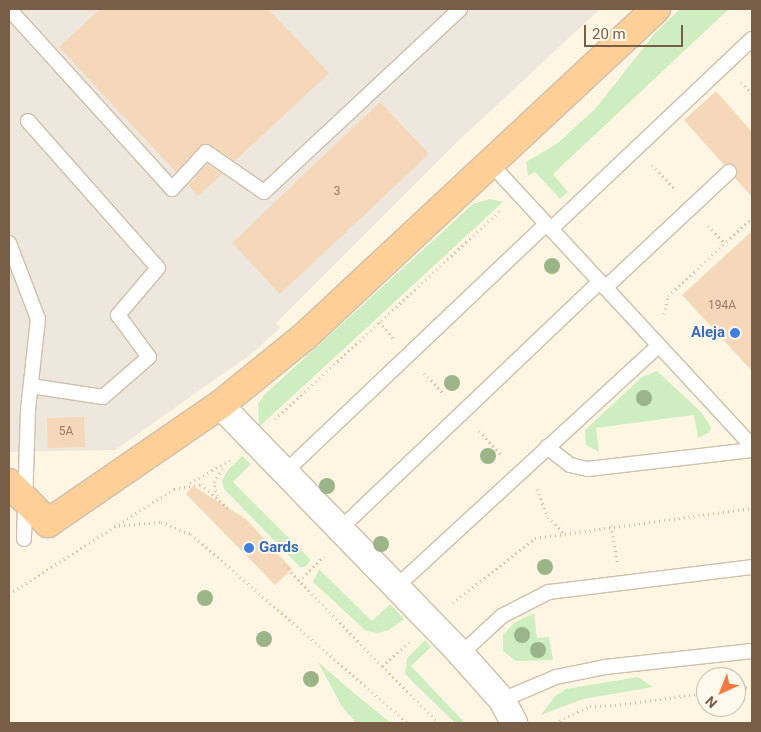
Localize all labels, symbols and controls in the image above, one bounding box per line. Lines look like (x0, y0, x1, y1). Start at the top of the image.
scale bar (586, 15, 685, 47)
text: 20 m (592, 25, 626, 43)
house number: 3 (334, 185, 340, 199)
house number: 194A (708, 299, 736, 313)
place label: Aleja (691, 324, 725, 342)
marker: Aleja (729, 327, 741, 339)
house number: 5A (59, 425, 73, 439)
place label: Gards (259, 539, 299, 557)
marker: Gards (243, 542, 255, 554)
north arrow (696, 667, 746, 717)
text: N (702, 693, 720, 711)

